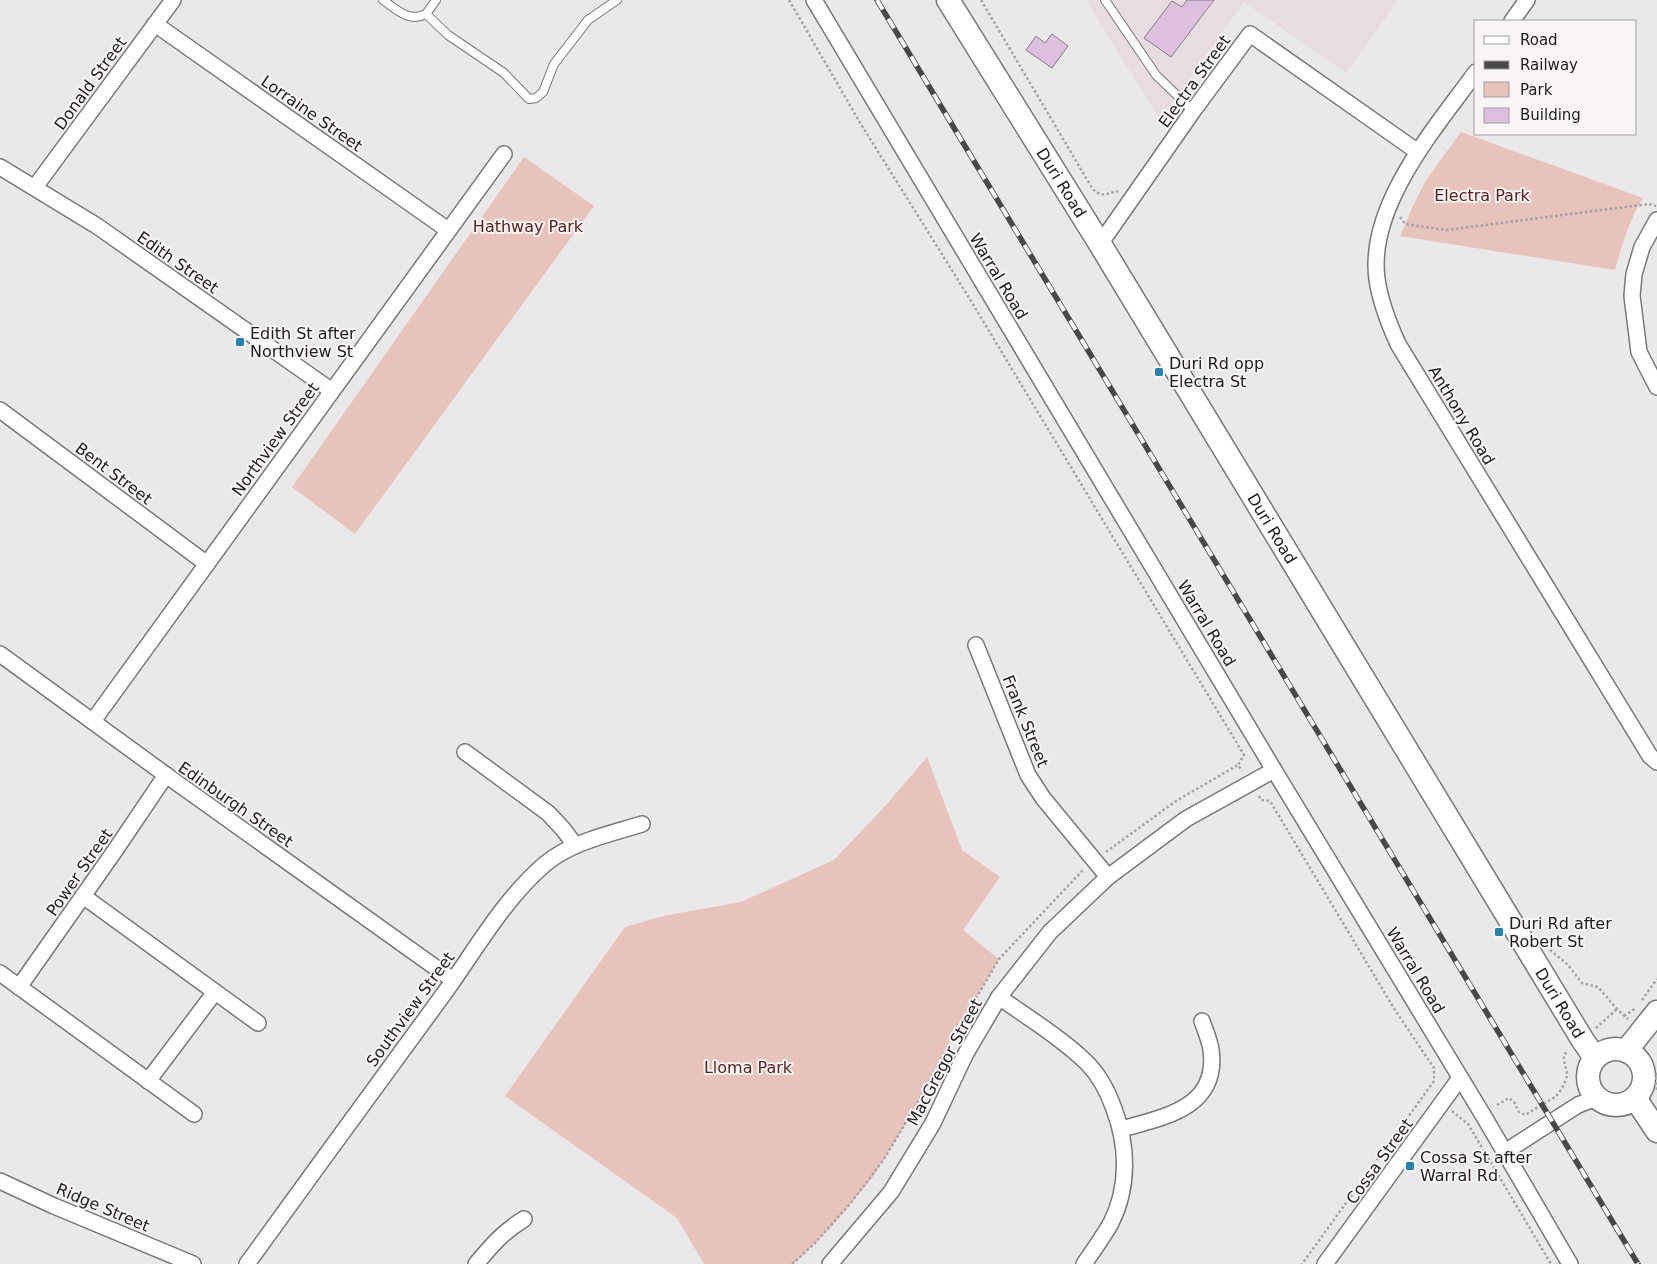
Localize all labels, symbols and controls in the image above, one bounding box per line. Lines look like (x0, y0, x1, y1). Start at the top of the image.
legend (1474, 20, 1637, 135)
street label: Electra Street (1155, 31, 1234, 131)
text: Road (1520, 31, 1558, 49)
street label: Donald Street (50, 33, 131, 134)
text: Railway (1520, 56, 1578, 74)
street label: Lorraine Street (257, 71, 366, 155)
text: Park (1520, 81, 1553, 99)
text: Building (1520, 106, 1581, 124)
street label: Duri Road (1032, 144, 1090, 221)
park label: Electra Park (1434, 186, 1530, 205)
park label: Hathway Park (473, 217, 584, 236)
street label: Edith Street (133, 227, 222, 297)
street label: Warral Road (965, 230, 1032, 323)
place label: Edith St after Northview St (250, 324, 356, 361)
marker: Edith St after Northview St (234, 336, 246, 348)
place label: Duri Rd opp Electra St (1169, 354, 1264, 391)
street label: Anthony Road (1425, 362, 1499, 468)
marker: Duri Rd opp Electra St (1153, 366, 1165, 378)
street label: Northview Street (228, 379, 323, 500)
street label: Bent Street (72, 438, 156, 508)
street label: Duri Road (1243, 490, 1301, 567)
street label: Warral Road (1173, 577, 1240, 670)
street label: Frank Street (998, 672, 1053, 770)
street label: Edinburgh Street (175, 758, 297, 851)
street label: Power Street (42, 825, 116, 920)
place label: Duri Rd after Robert St (1509, 914, 1612, 951)
street label: Warral Road (1382, 924, 1449, 1017)
marker: Duri Rd after Robert St (1493, 926, 1505, 938)
street label: Southview Street (362, 948, 458, 1070)
street label: Duri Road (1531, 965, 1588, 1042)
street label: MacGregor Street (903, 995, 986, 1129)
park label: Lloma Park (704, 1058, 793, 1077)
street label: Cossa Street (1342, 1115, 1417, 1208)
place label: Cossa St after Warral Rd (1420, 1148, 1532, 1185)
marker: Cossa St after Warral Rd (1404, 1160, 1416, 1172)
street label: Ridge Street (53, 1179, 152, 1236)

